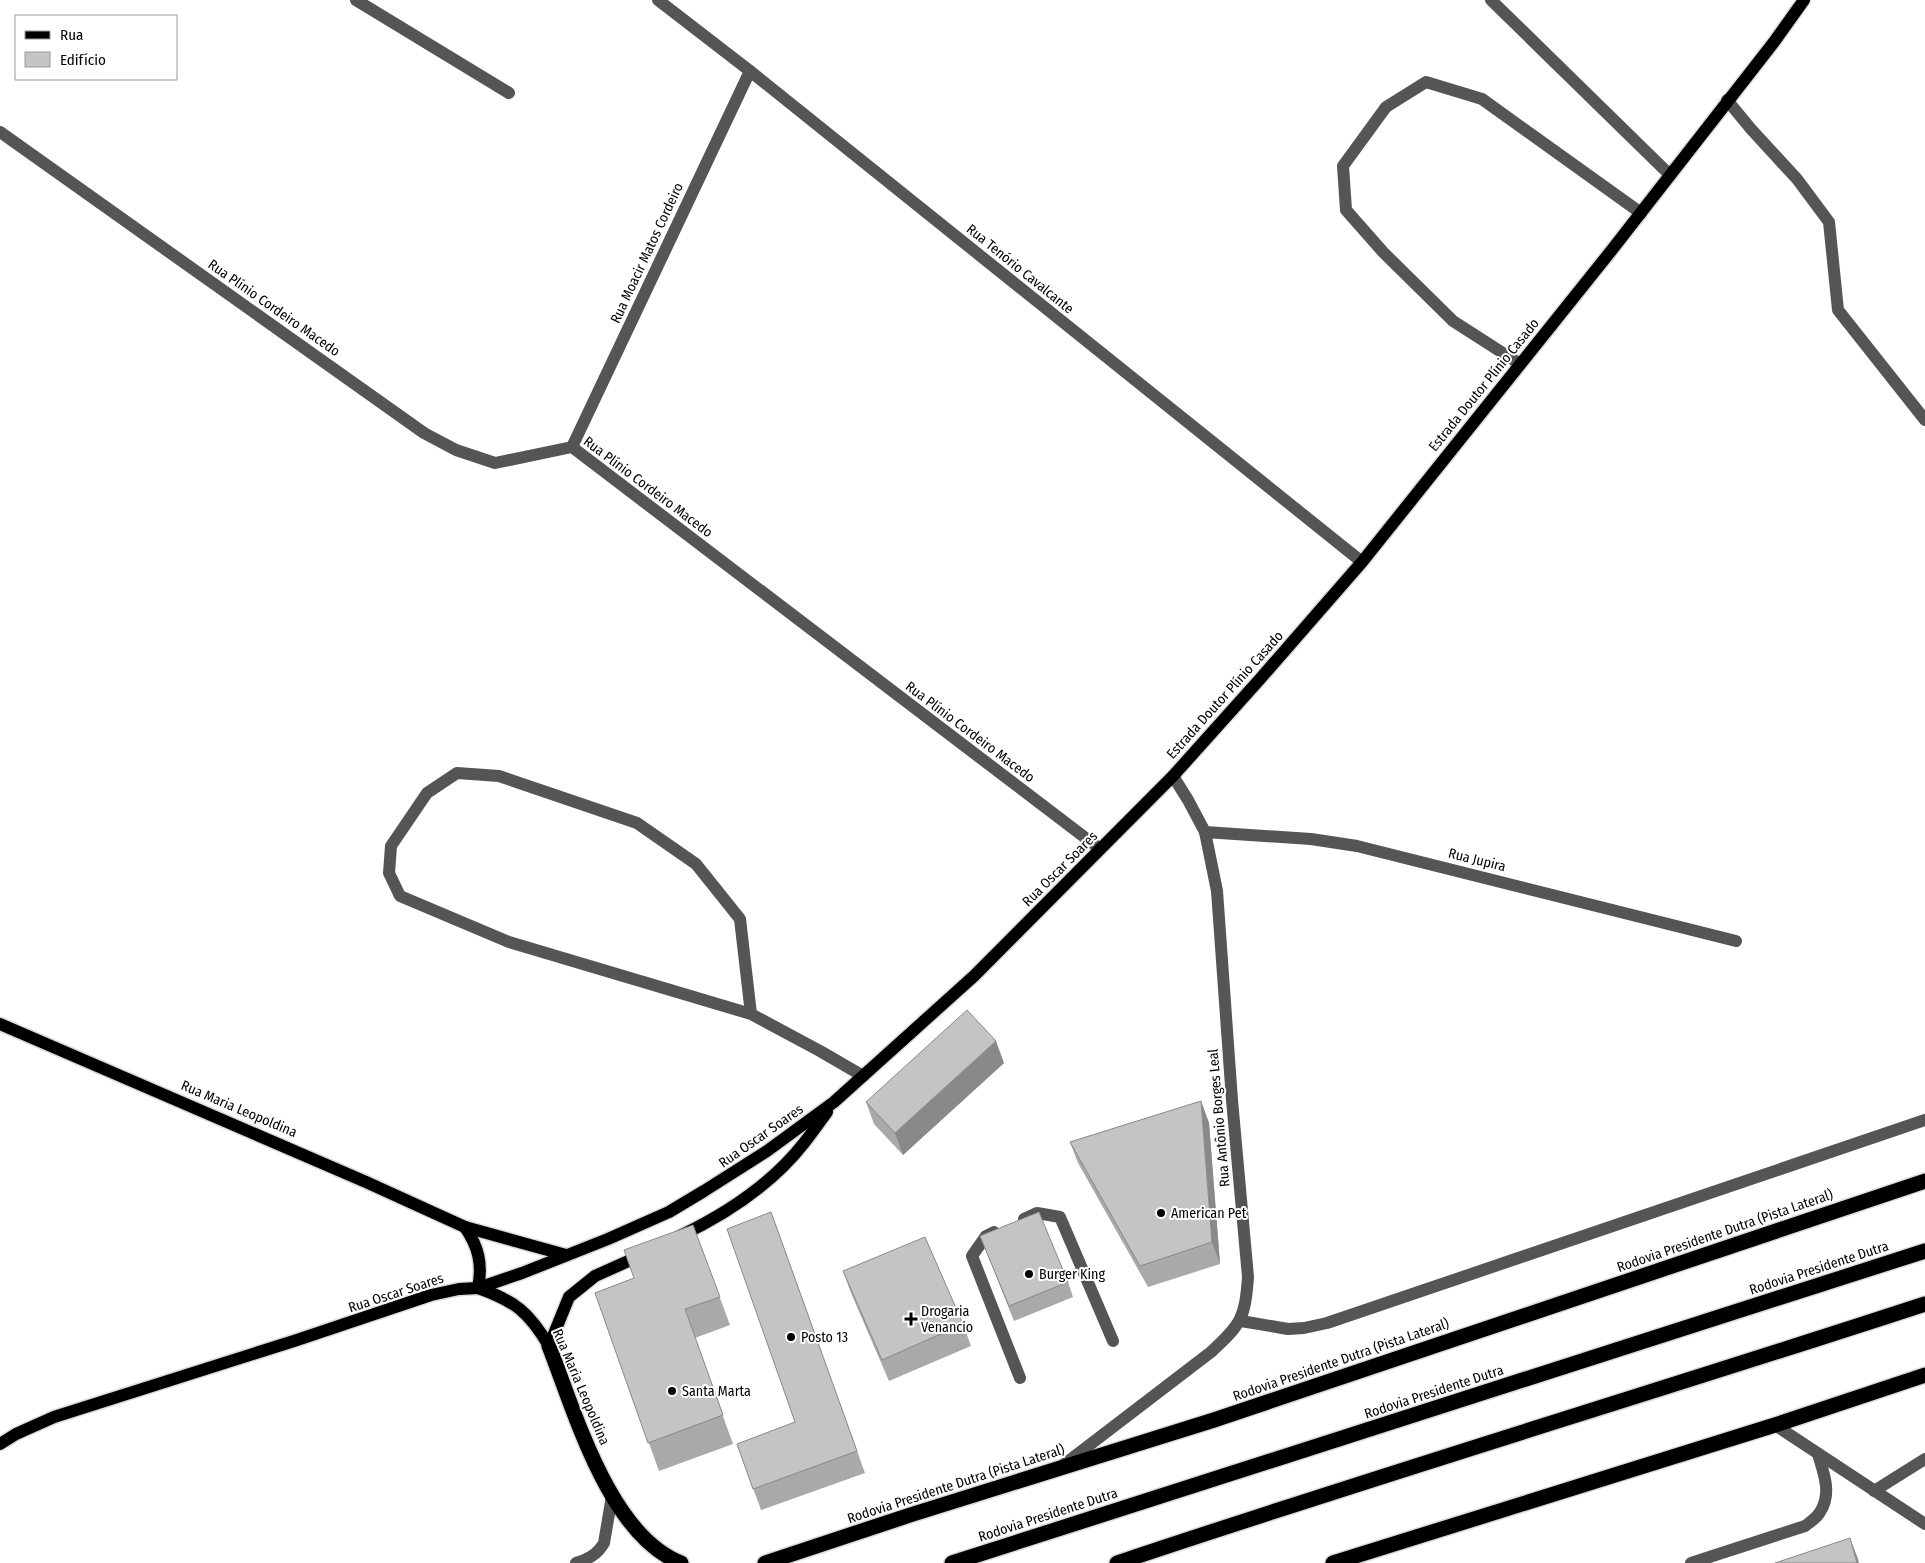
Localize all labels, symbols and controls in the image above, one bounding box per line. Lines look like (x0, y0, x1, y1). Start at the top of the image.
legend (15, 15, 178, 80)
text: Rua (60, 26, 83, 44)
text: Edifício (60, 51, 106, 69)
street label: Rua Moacir Matos Cordeiro (607, 180, 687, 326)
street label: Rua Tenório Cavalcante (963, 221, 1077, 317)
street label: Rua Plínio Cordeiro Macedo (205, 256, 343, 360)
street label: Estrada Doutor Plínio Casado (1425, 315, 1543, 455)
street label: Rua Plínio Cordeiro Macedo (580, 433, 716, 541)
street label: Estrada Doutor Plínio Casado (1163, 628, 1287, 762)
street label: Rua Plínio Cordeiro Macedo (902, 678, 1038, 786)
street label: Rua Oscar Soares (1019, 828, 1101, 910)
street label: Rua Jupira (1447, 845, 1508, 875)
street label: Rua Antônio Borges Leal (1204, 1048, 1234, 1188)
street label: Rua Maria Leopoldina (178, 1077, 300, 1141)
street label: Rua Oscar Soares (715, 1101, 807, 1171)
street label: Rodovia Presidente Dutra (Pista Lateral) (1615, 1186, 1835, 1276)
place label: American Pet (1171, 1205, 1247, 1222)
marker: American Pet (1155, 1207, 1167, 1219)
street label: Rodovia Presidente Dutra (1747, 1238, 1891, 1298)
place label: Burger King (1039, 1266, 1105, 1283)
marker: Burger King (1023, 1268, 1035, 1280)
street label: Rua Oscar Soares (346, 1270, 446, 1316)
place label: Drogaria Venancio (921, 1303, 973, 1336)
marker: Drogaria Venancio (905, 1313, 917, 1325)
street label: Rodovia Presidente Dutra (Pista Lateral) (1231, 1315, 1451, 1405)
street label: Rua Maria Leopoldina (549, 1326, 613, 1448)
place label: Posto 13 (801, 1329, 848, 1346)
marker: Posto 13 (785, 1331, 797, 1343)
street label: Rodovia Presidente Dutra (1362, 1362, 1506, 1422)
place label: Santa Marta (682, 1383, 751, 1400)
marker: Santa Marta (666, 1385, 678, 1397)
street label: Rodovia Presidente Dutra (Pista Lateral) (845, 1441, 1067, 1527)
street label: Rodovia Presidente Dutra (976, 1485, 1120, 1545)

